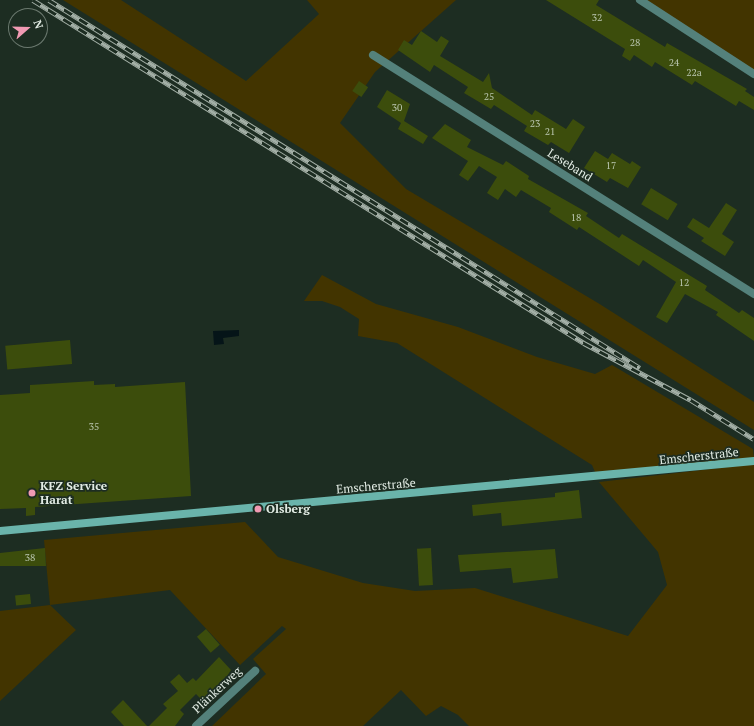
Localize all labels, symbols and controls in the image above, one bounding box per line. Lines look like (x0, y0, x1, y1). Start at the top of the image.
north arrow (8, 8, 48, 48)
house number: 32 (592, 12, 602, 24)
text: N (30, 18, 46, 31)
house number: 28 (630, 37, 640, 49)
house number: 24 (669, 57, 679, 69)
house number: 22a (686, 67, 702, 79)
house number: 25 (484, 91, 494, 103)
house number: 30 (392, 102, 402, 114)
house number: 23 (530, 118, 540, 130)
house number: 21 (545, 126, 555, 138)
street label: Leseband (545, 146, 595, 184)
house number: 17 (606, 160, 616, 172)
house number: 18 (571, 212, 581, 224)
house number: 12 (679, 277, 689, 289)
house number: 35 (89, 421, 99, 433)
street label: Emscherstraße (659, 445, 739, 467)
street label: Emscherstraße (336, 475, 416, 497)
place label: KFZ Service Harat (40, 479, 107, 507)
marker: KFZ Service Harat (27, 488, 37, 498)
place label: Olsberg (266, 502, 310, 516)
marker: Olsberg (253, 504, 263, 514)
house number: 38 (25, 552, 35, 564)
street label: Plänkerweg (190, 664, 244, 716)

